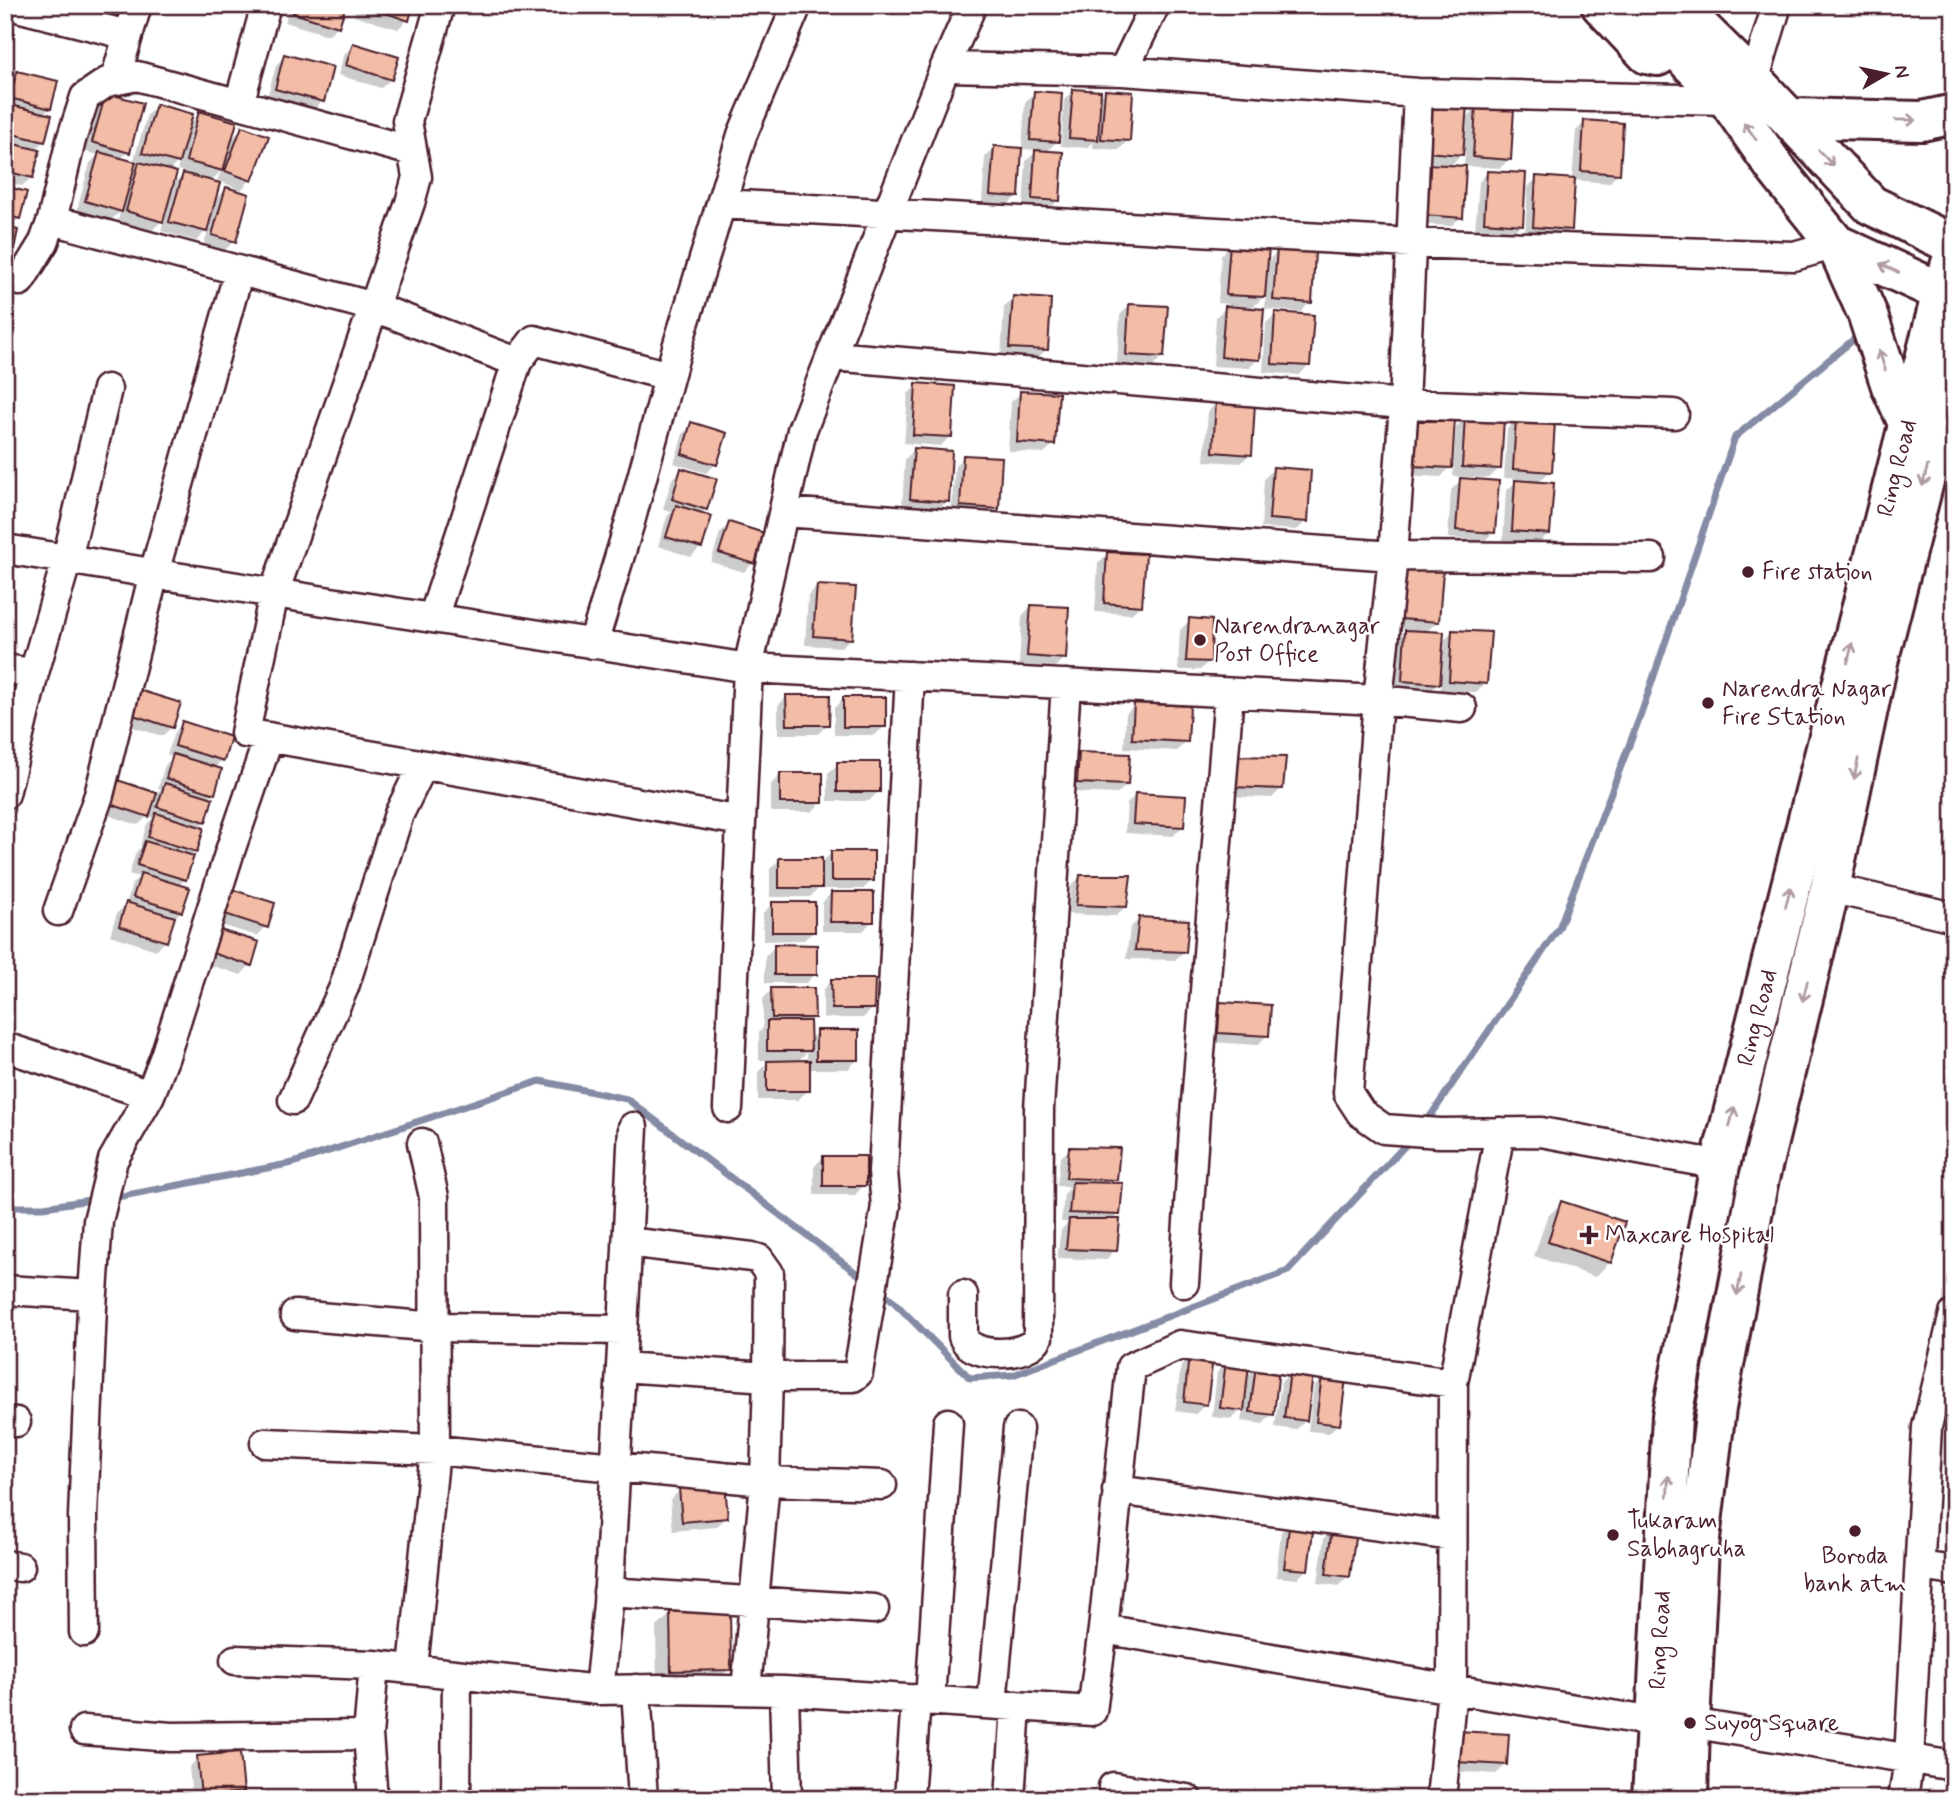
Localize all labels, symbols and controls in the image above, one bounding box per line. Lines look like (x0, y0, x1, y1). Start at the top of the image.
north arrow (1850, 38, 1920, 108)
text: N (1888, 63, 1915, 80)
one-way arrow (1894, 114, 1917, 127)
one-way arrow (1743, 122, 1757, 141)
one-way arrow (1818, 149, 1835, 166)
one-way arrow (1879, 261, 1900, 274)
one-way arrow (1875, 350, 1887, 372)
street label: Ring Road (1870, 416, 1924, 520)
one-way arrow (1918, 464, 1931, 487)
place label: Fire station (1762, 557, 1873, 588)
marker: Fire station (1740, 564, 1756, 580)
place label: Narendranagar Post Office (1214, 611, 1380, 670)
marker: Narendranagar Post Office (1192, 632, 1208, 648)
one-way arrow (1844, 642, 1857, 665)
place label: Narendra Nagar Fire Station (1722, 674, 1891, 733)
marker: Narendra Nagar Fire Station (1700, 695, 1716, 711)
one-way arrow (1848, 757, 1862, 780)
one-way arrow (1782, 886, 1795, 909)
street label: Ring Road (1730, 966, 1785, 1070)
one-way arrow (1798, 979, 1811, 1002)
one-way arrow (1726, 1107, 1739, 1129)
place label: Maxcare Hospital (1605, 1220, 1774, 1251)
marker: Maxcare Hospital (1579, 1225, 1599, 1245)
one-way arrow (1732, 1273, 1746, 1296)
one-way arrow (1662, 1475, 1675, 1498)
place label: Tukaram Sabhagruha (1627, 1506, 1746, 1565)
marker: Boroda bank atm (1847, 1523, 1863, 1539)
marker: Tukaram Sabhagruha (1605, 1527, 1621, 1543)
place label: Boroda bank atm (1803, 1541, 1907, 1600)
street label: Ring Road (1642, 1590, 1678, 1691)
place label: Suyog Square (1704, 1708, 1839, 1741)
marker: Suyog Square (1682, 1715, 1698, 1731)

